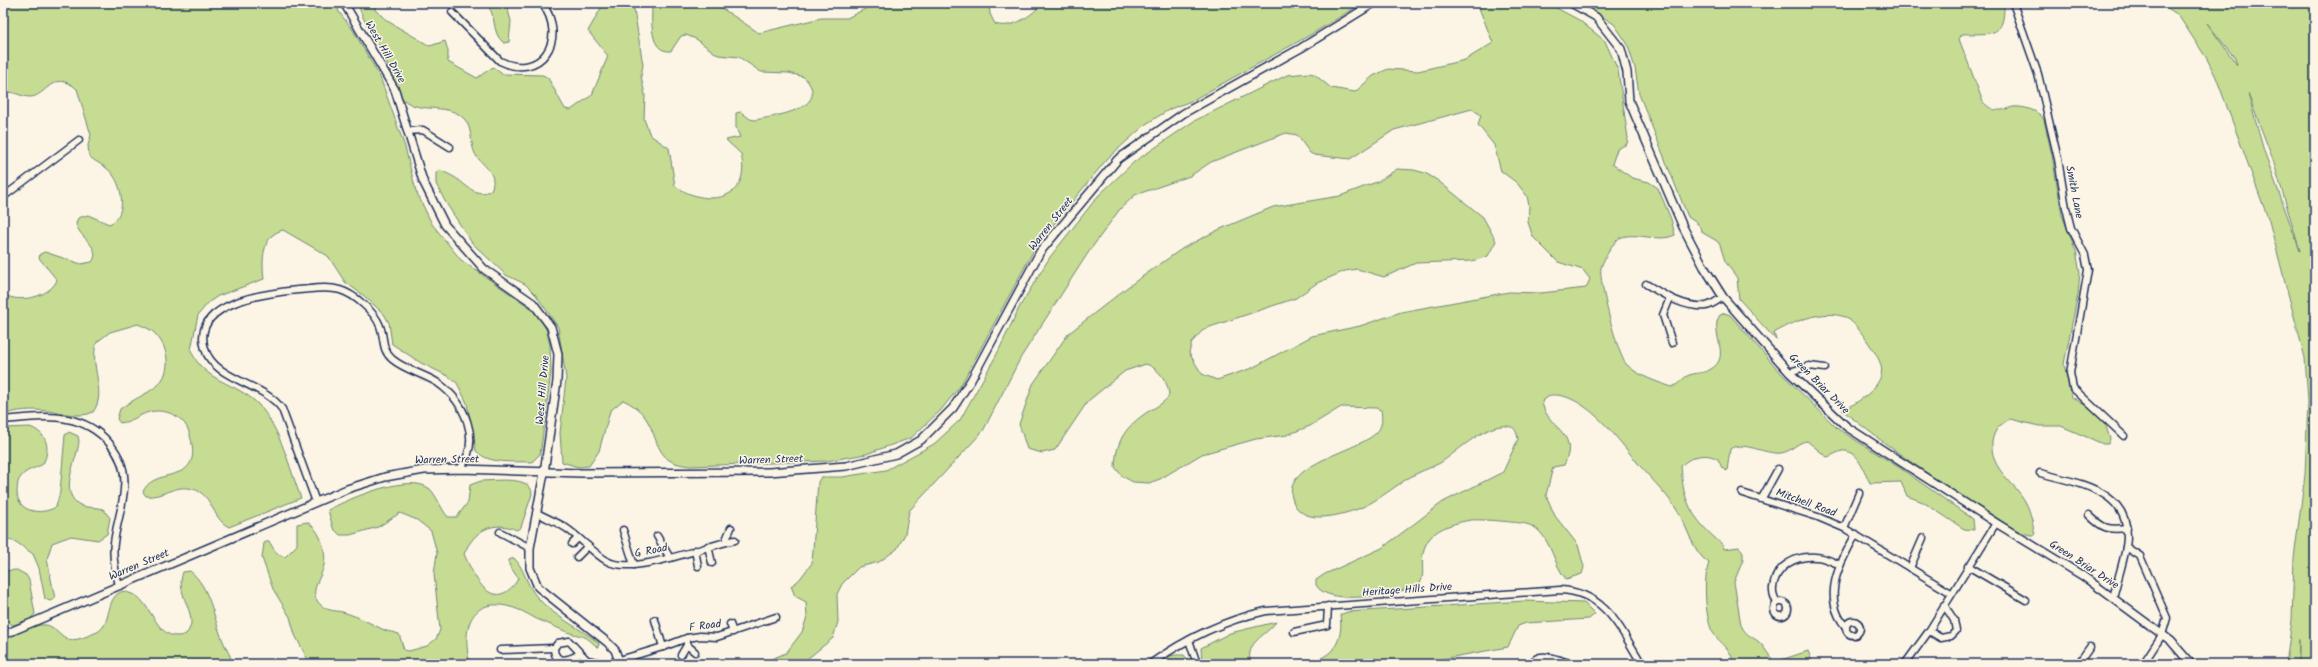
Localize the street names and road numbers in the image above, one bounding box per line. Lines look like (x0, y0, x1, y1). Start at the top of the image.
street label: West Hill Drive (360, 17, 410, 87)
street label: Smith Lane (2060, 164, 2088, 220)
street label: Warren Street (1024, 193, 1078, 255)
street label: Green Briar Drive (1784, 349, 1854, 419)
street label: West Hill Drive (531, 354, 555, 425)
street label: Warren Street (415, 450, 480, 470)
street label: Warren Street (739, 450, 804, 470)
street label: Mitchell Road (1773, 484, 1839, 522)
street label: Green Briar Drive (2046, 536, 2122, 594)
street label: G Road (633, 539, 670, 563)
street label: Warren Street (106, 544, 173, 586)
street label: Heritage Hills Drive (1361, 578, 1453, 602)
street label: F Road (688, 615, 723, 637)

